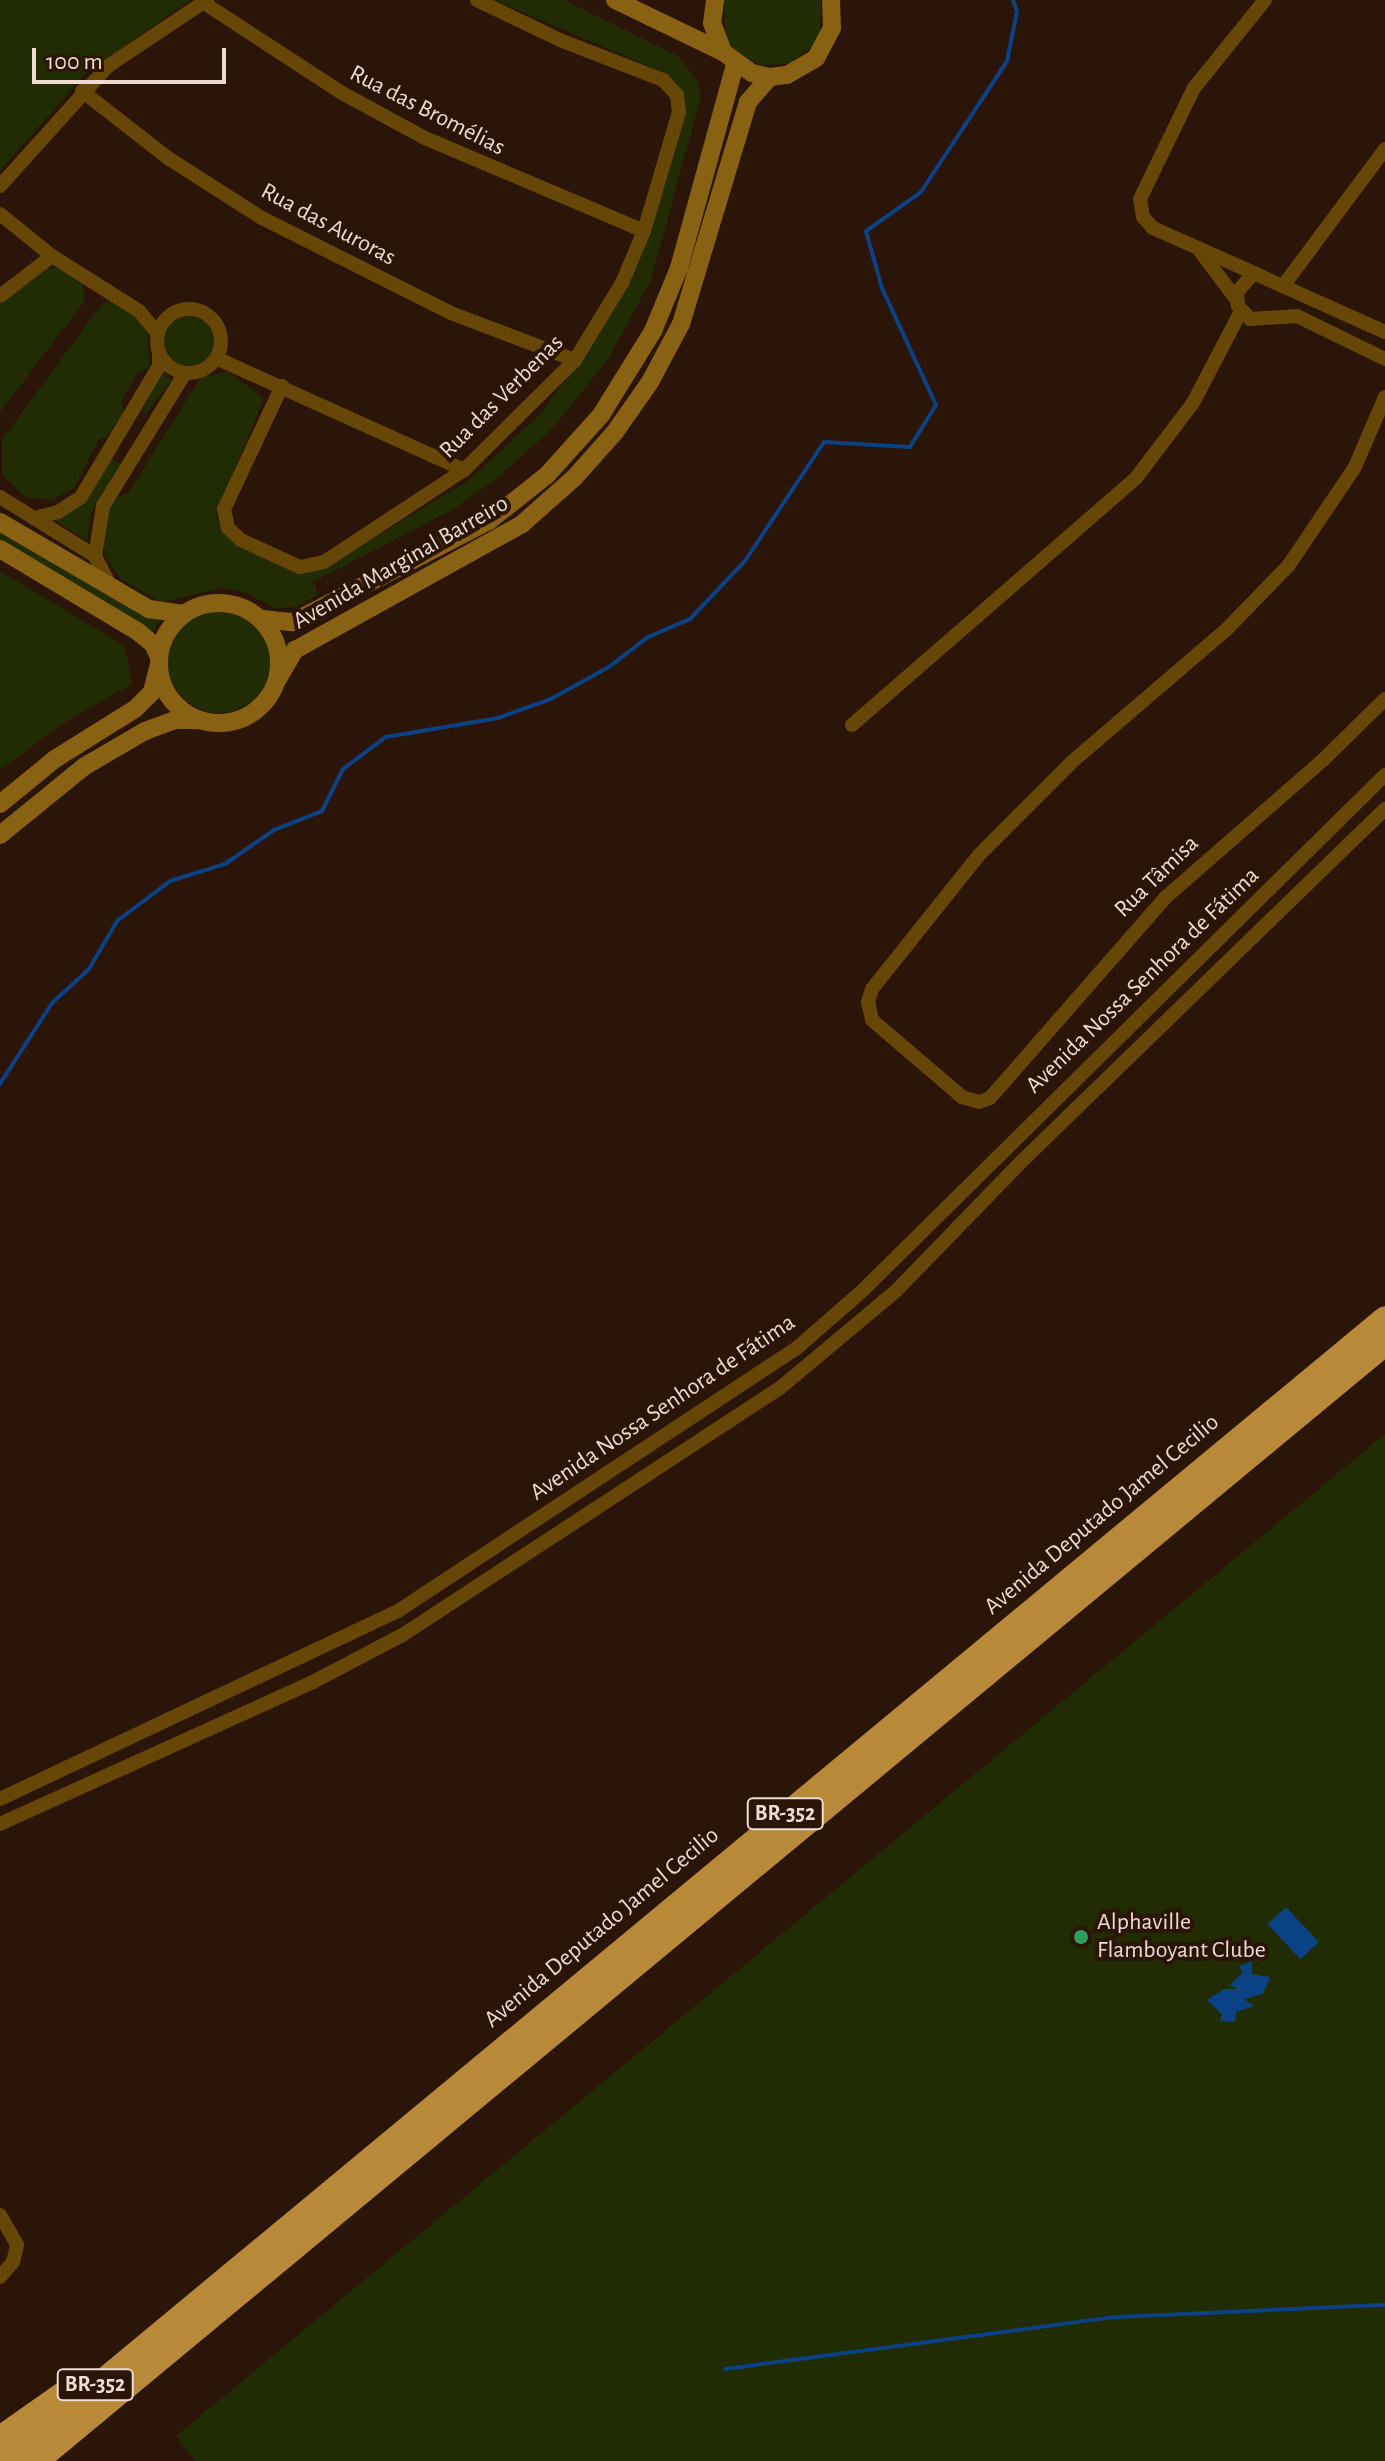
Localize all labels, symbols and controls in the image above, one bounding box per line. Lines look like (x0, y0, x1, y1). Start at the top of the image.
scale bar (36, 32, 230, 82)
text: 100 m (46, 50, 103, 74)
street label: Rua das Bromélias (345, 59, 509, 163)
street label: Rua das Auroras (256, 177, 400, 273)
street label: Rua das Verbenas (434, 329, 570, 465)
street label: Avenida Marginal Barreiro (288, 490, 514, 636)
street label: Rua Tâmisa (1109, 830, 1205, 924)
street label: Avenida Nossa Senhora de Fátima (1020, 862, 1266, 1100)
street label: Avenida Nossa Senhora de Fátima (525, 1308, 801, 1508)
street label: Avenida Deputado Jamel Cecilio (979, 1408, 1225, 1622)
road number: BR-352 (745, 1796, 825, 1832)
street label: Avenida Deputado Jamel Cecilio (479, 1821, 725, 2035)
place label: Alphaville Flamboyant Clube (1097, 1909, 1266, 1965)
marker: Alphaville Flamboyant Clube (1072, 1928, 1090, 1946)
road number: BR-352 (55, 2367, 135, 2403)

